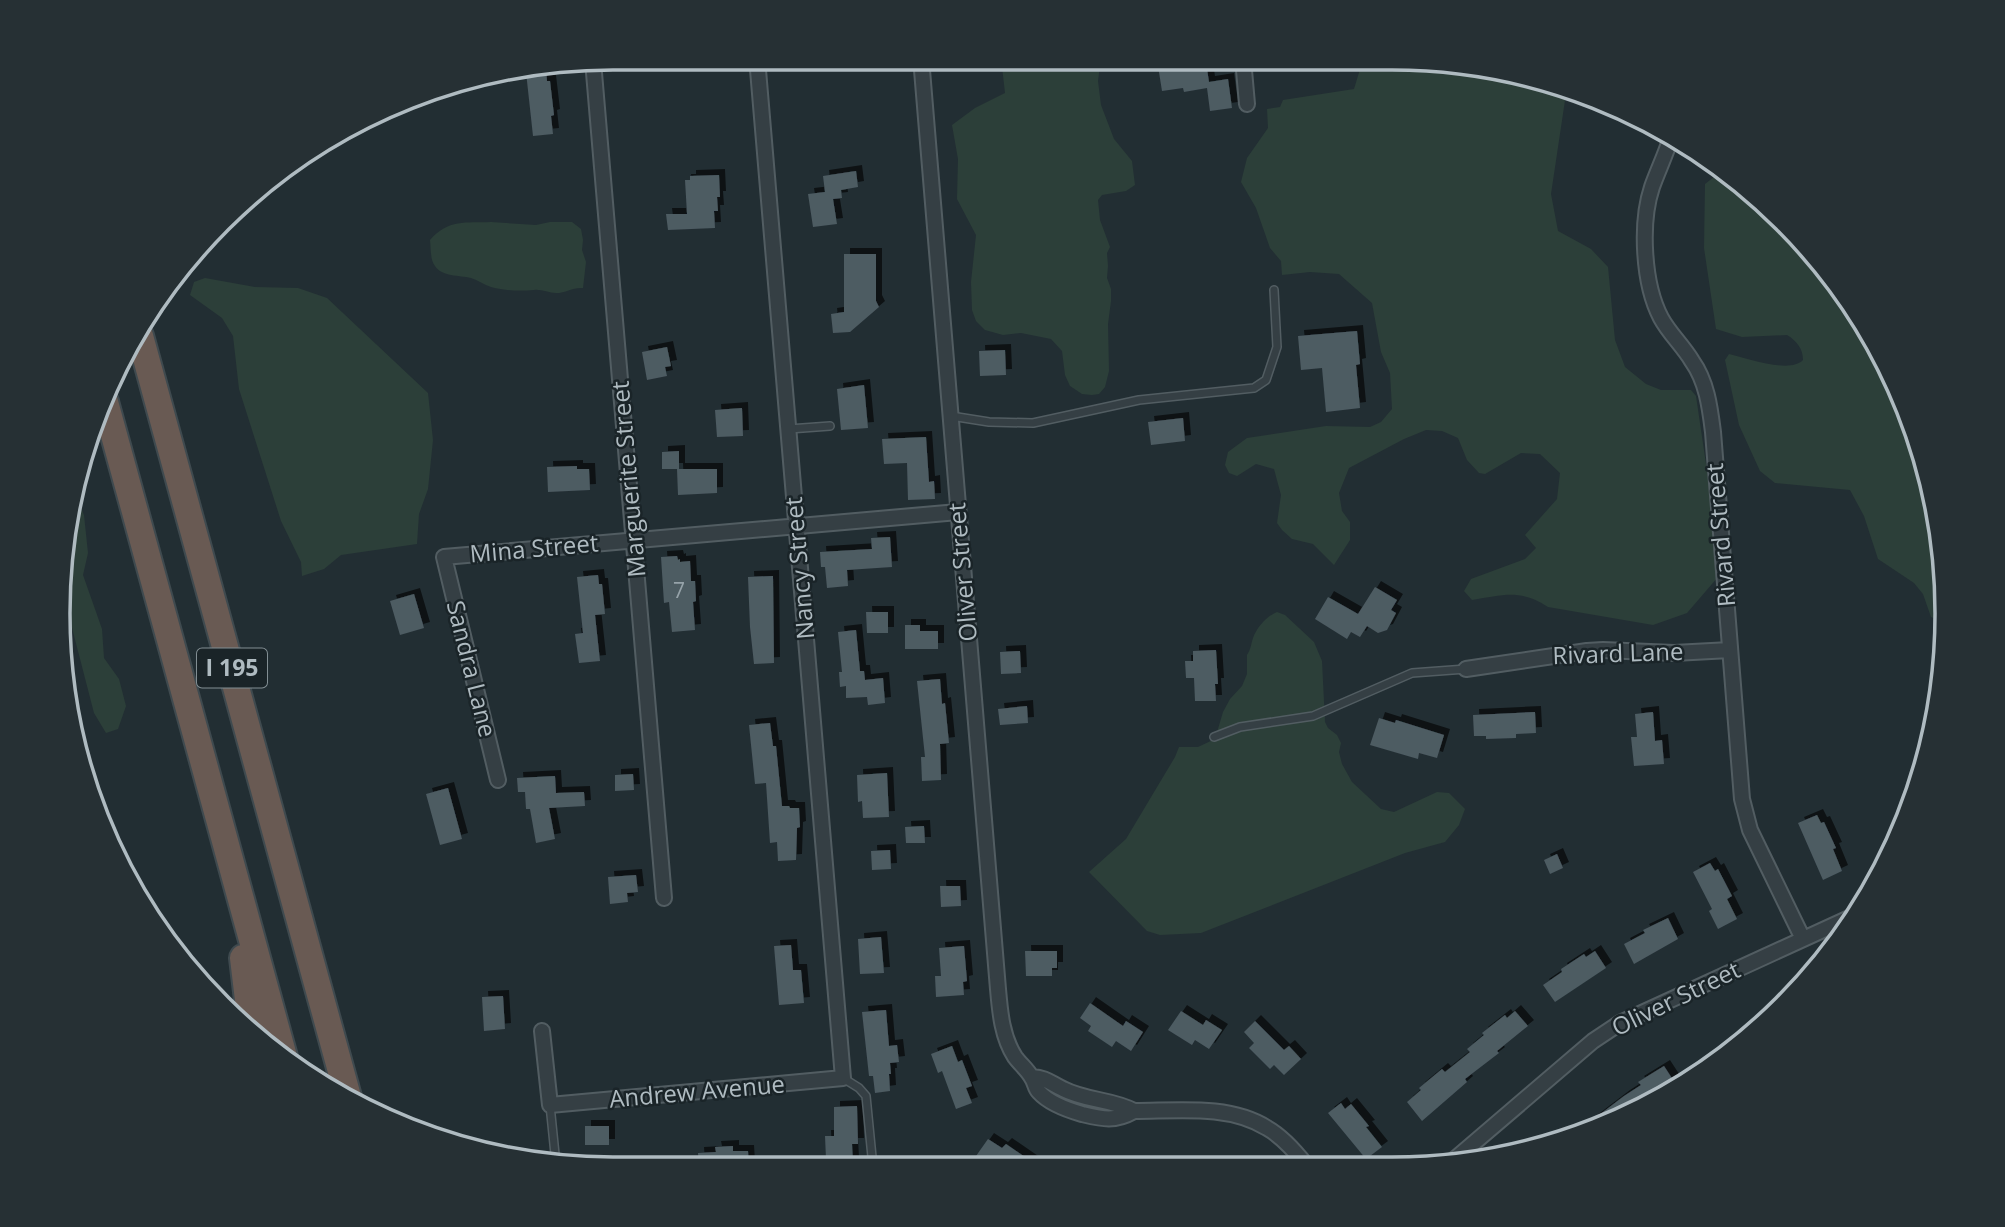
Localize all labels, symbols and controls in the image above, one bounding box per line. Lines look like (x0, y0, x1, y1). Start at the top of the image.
street label: Marguerite Street (602, 380, 653, 579)
street label: Rivard Street (1697, 462, 1742, 608)
street label: Nancy Street (776, 496, 821, 641)
street label: Oliver Street (939, 501, 984, 643)
street label: Mina Street (468, 525, 600, 570)
house number: 7 (673, 576, 685, 604)
street label: Sandra Lane (440, 597, 505, 740)
street label: Rivard Lane (1552, 634, 1684, 671)
road number: I 195 (197, 648, 267, 688)
street label: Oliver Street (1605, 952, 1745, 1043)
street label: Andrew Avenue (608, 1066, 786, 1115)

